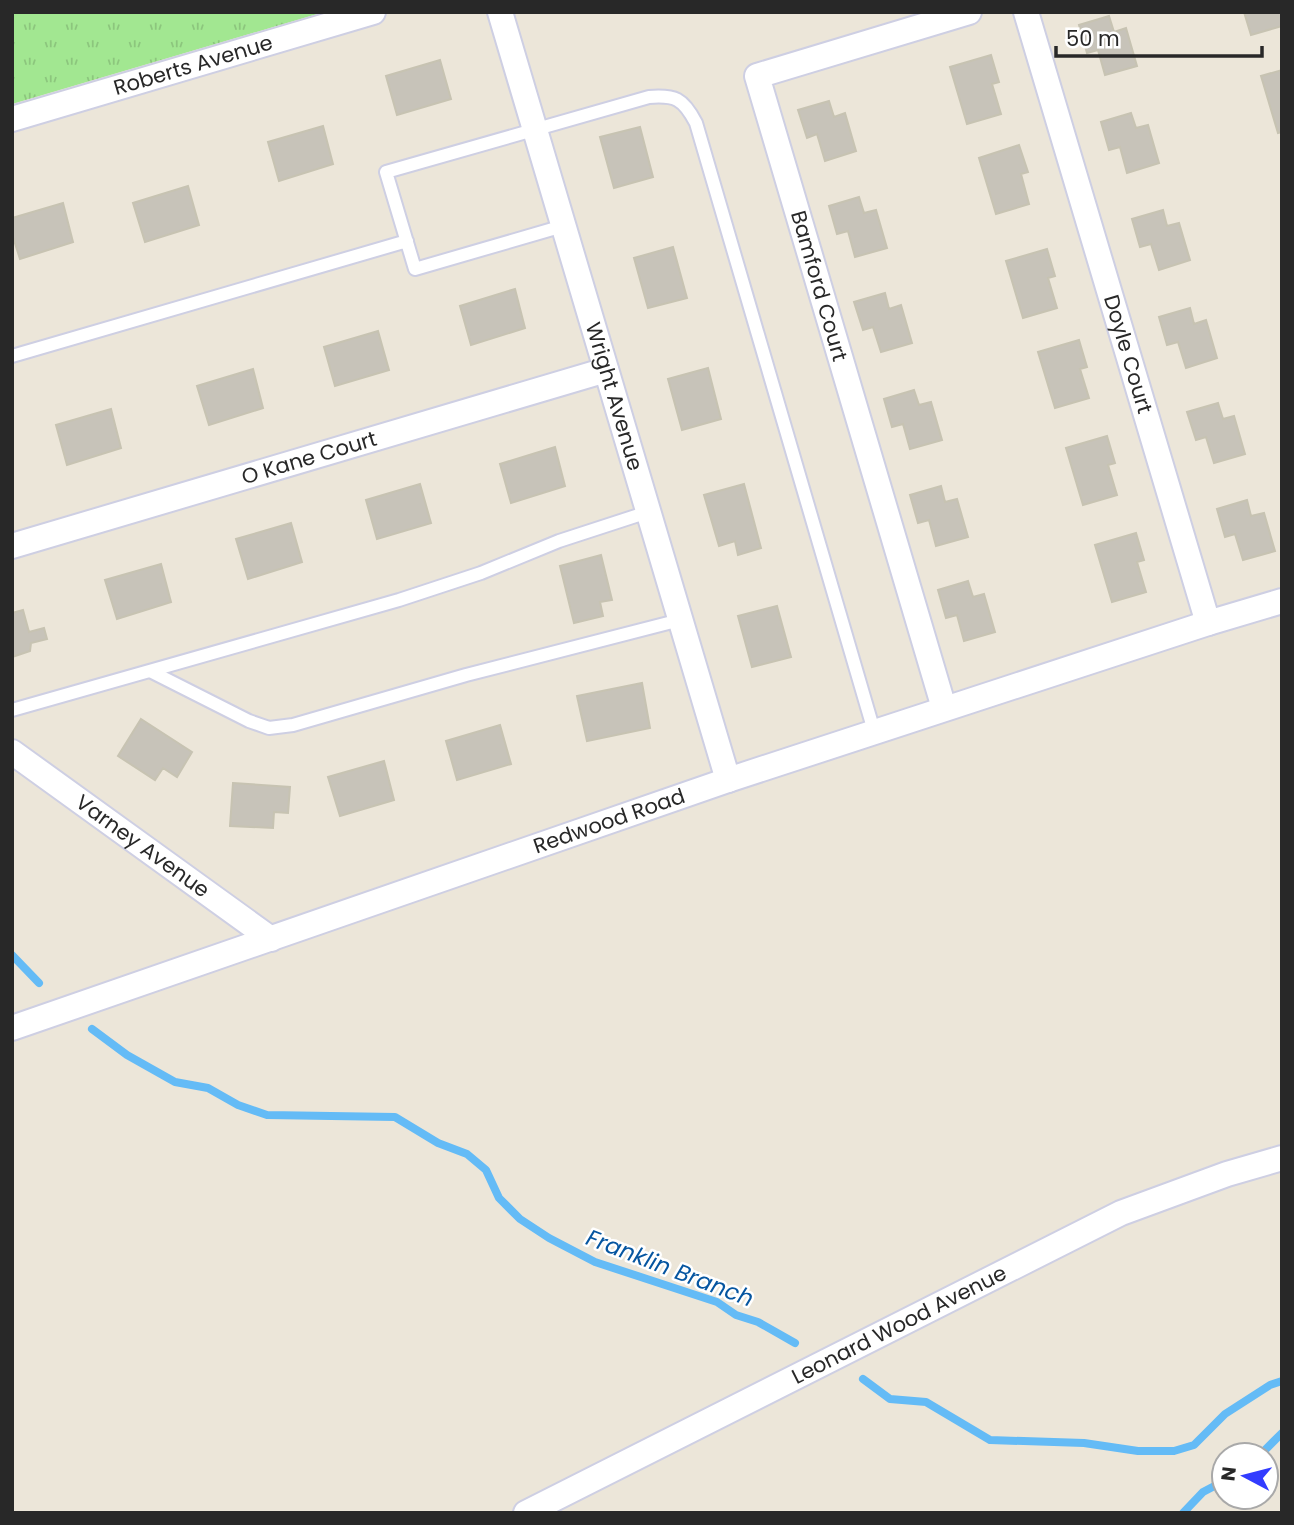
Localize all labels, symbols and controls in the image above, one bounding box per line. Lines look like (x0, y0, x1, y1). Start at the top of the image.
scale bar (1056, 14, 1262, 58)
text: 50 m (1066, 24, 1120, 53)
street label: Roberts Avenue (110, 28, 276, 102)
street label: Bamford Court (784, 207, 855, 364)
street label: Doyle Court (1097, 291, 1160, 417)
street label: Wright Avenue (579, 319, 650, 474)
street label: O Kane Court (238, 424, 380, 491)
street label: Redwood Road (529, 781, 689, 860)
street label: Varney Avenue (70, 788, 216, 904)
water label: Franklin Branch (582, 1221, 758, 1315)
street label: Leonard Wood Avenue (787, 1258, 1011, 1391)
north arrow (1210, 1441, 1280, 1511)
text: N (1214, 1465, 1243, 1483)

